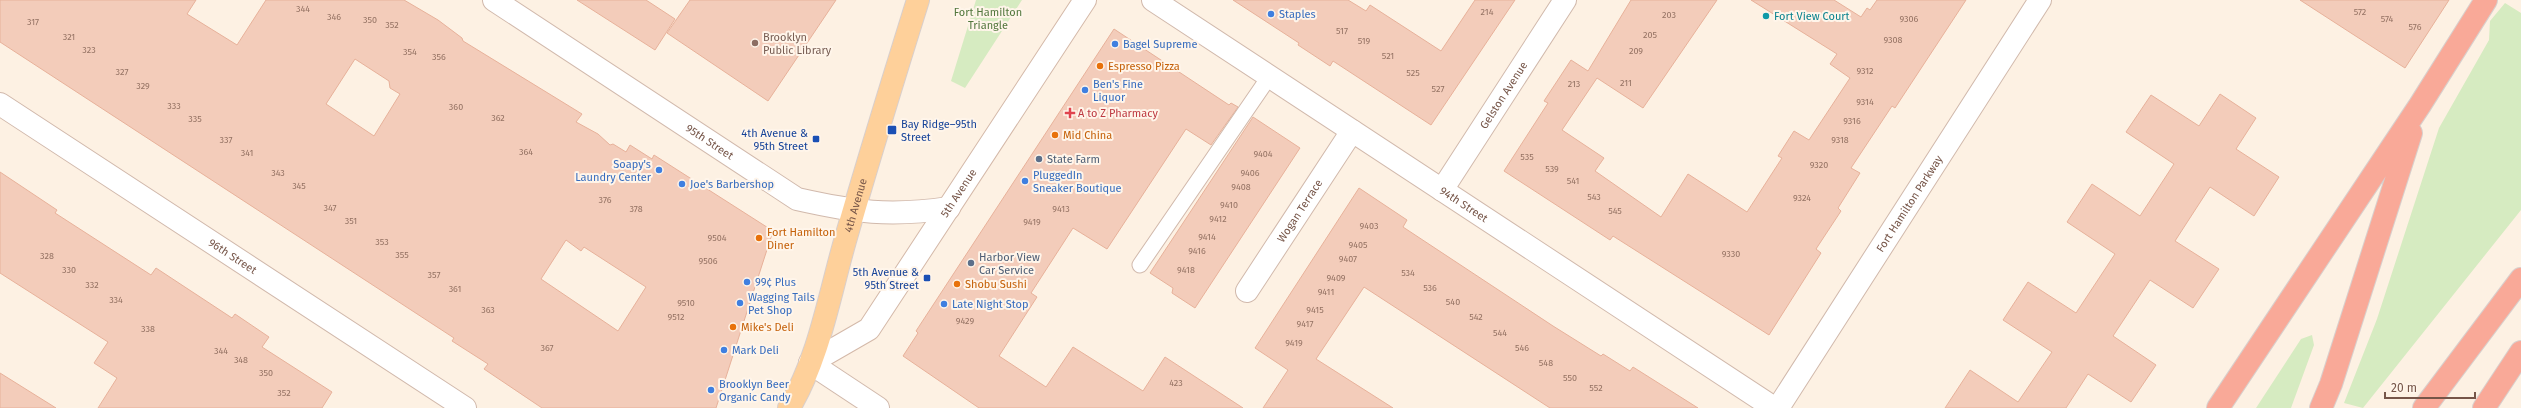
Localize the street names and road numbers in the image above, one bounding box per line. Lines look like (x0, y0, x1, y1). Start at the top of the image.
street label: Gelston Avenue (1477, 59, 1530, 131)
street label: 95th Street (683, 122, 736, 162)
street label: Fort Hamilton Parkway (1874, 153, 1946, 255)
street label: 5th Avenue (938, 166, 979, 220)
street label: 4th Avenue (842, 177, 870, 234)
street label: Wogan Terrace (1275, 177, 1325, 245)
street label: 94th Street (1437, 184, 1490, 225)
street label: 96th Street (206, 236, 259, 277)

